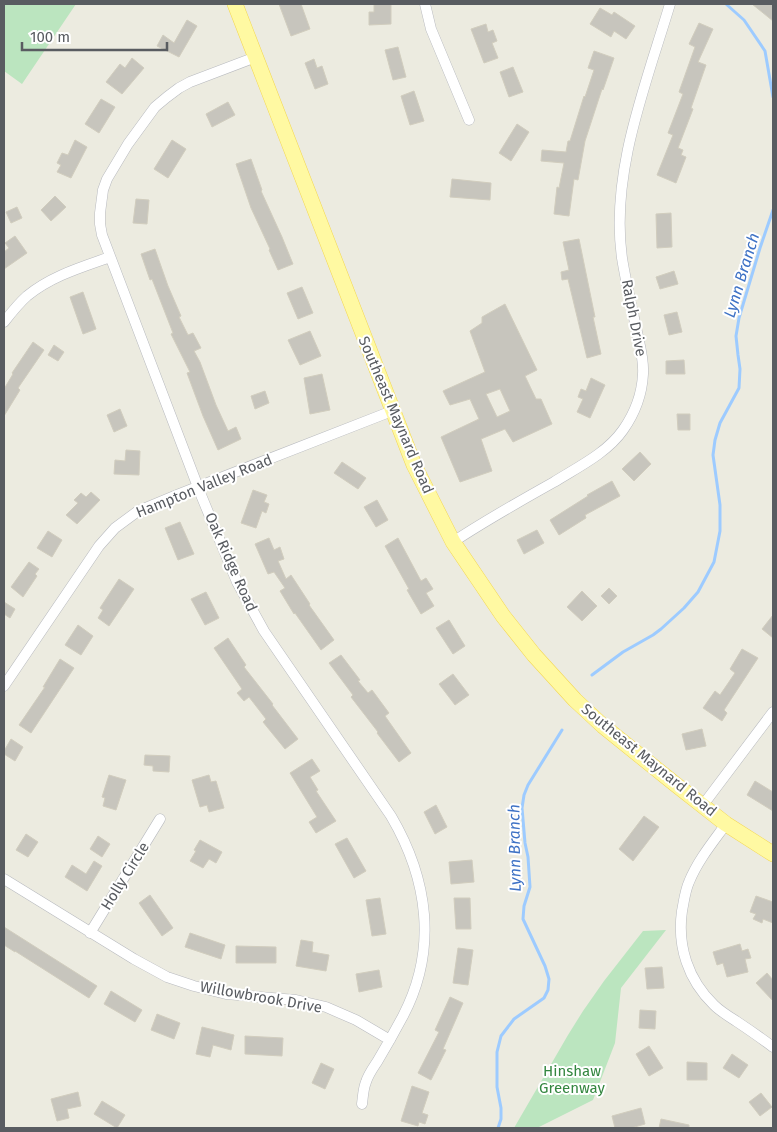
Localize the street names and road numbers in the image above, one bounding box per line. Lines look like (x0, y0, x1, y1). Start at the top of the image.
street label: Ralph Drive (618, 278, 650, 358)
street label: Southeast Maynard Road (355, 334, 437, 496)
street label: Hampton Valley Road (133, 450, 275, 522)
street label: Oak Ridge Road (201, 510, 261, 614)
street label: Southeast Maynard Road (578, 700, 720, 820)
street label: Holly Circle (97, 839, 153, 913)
street label: Willowbrook Drive (199, 977, 323, 1017)

